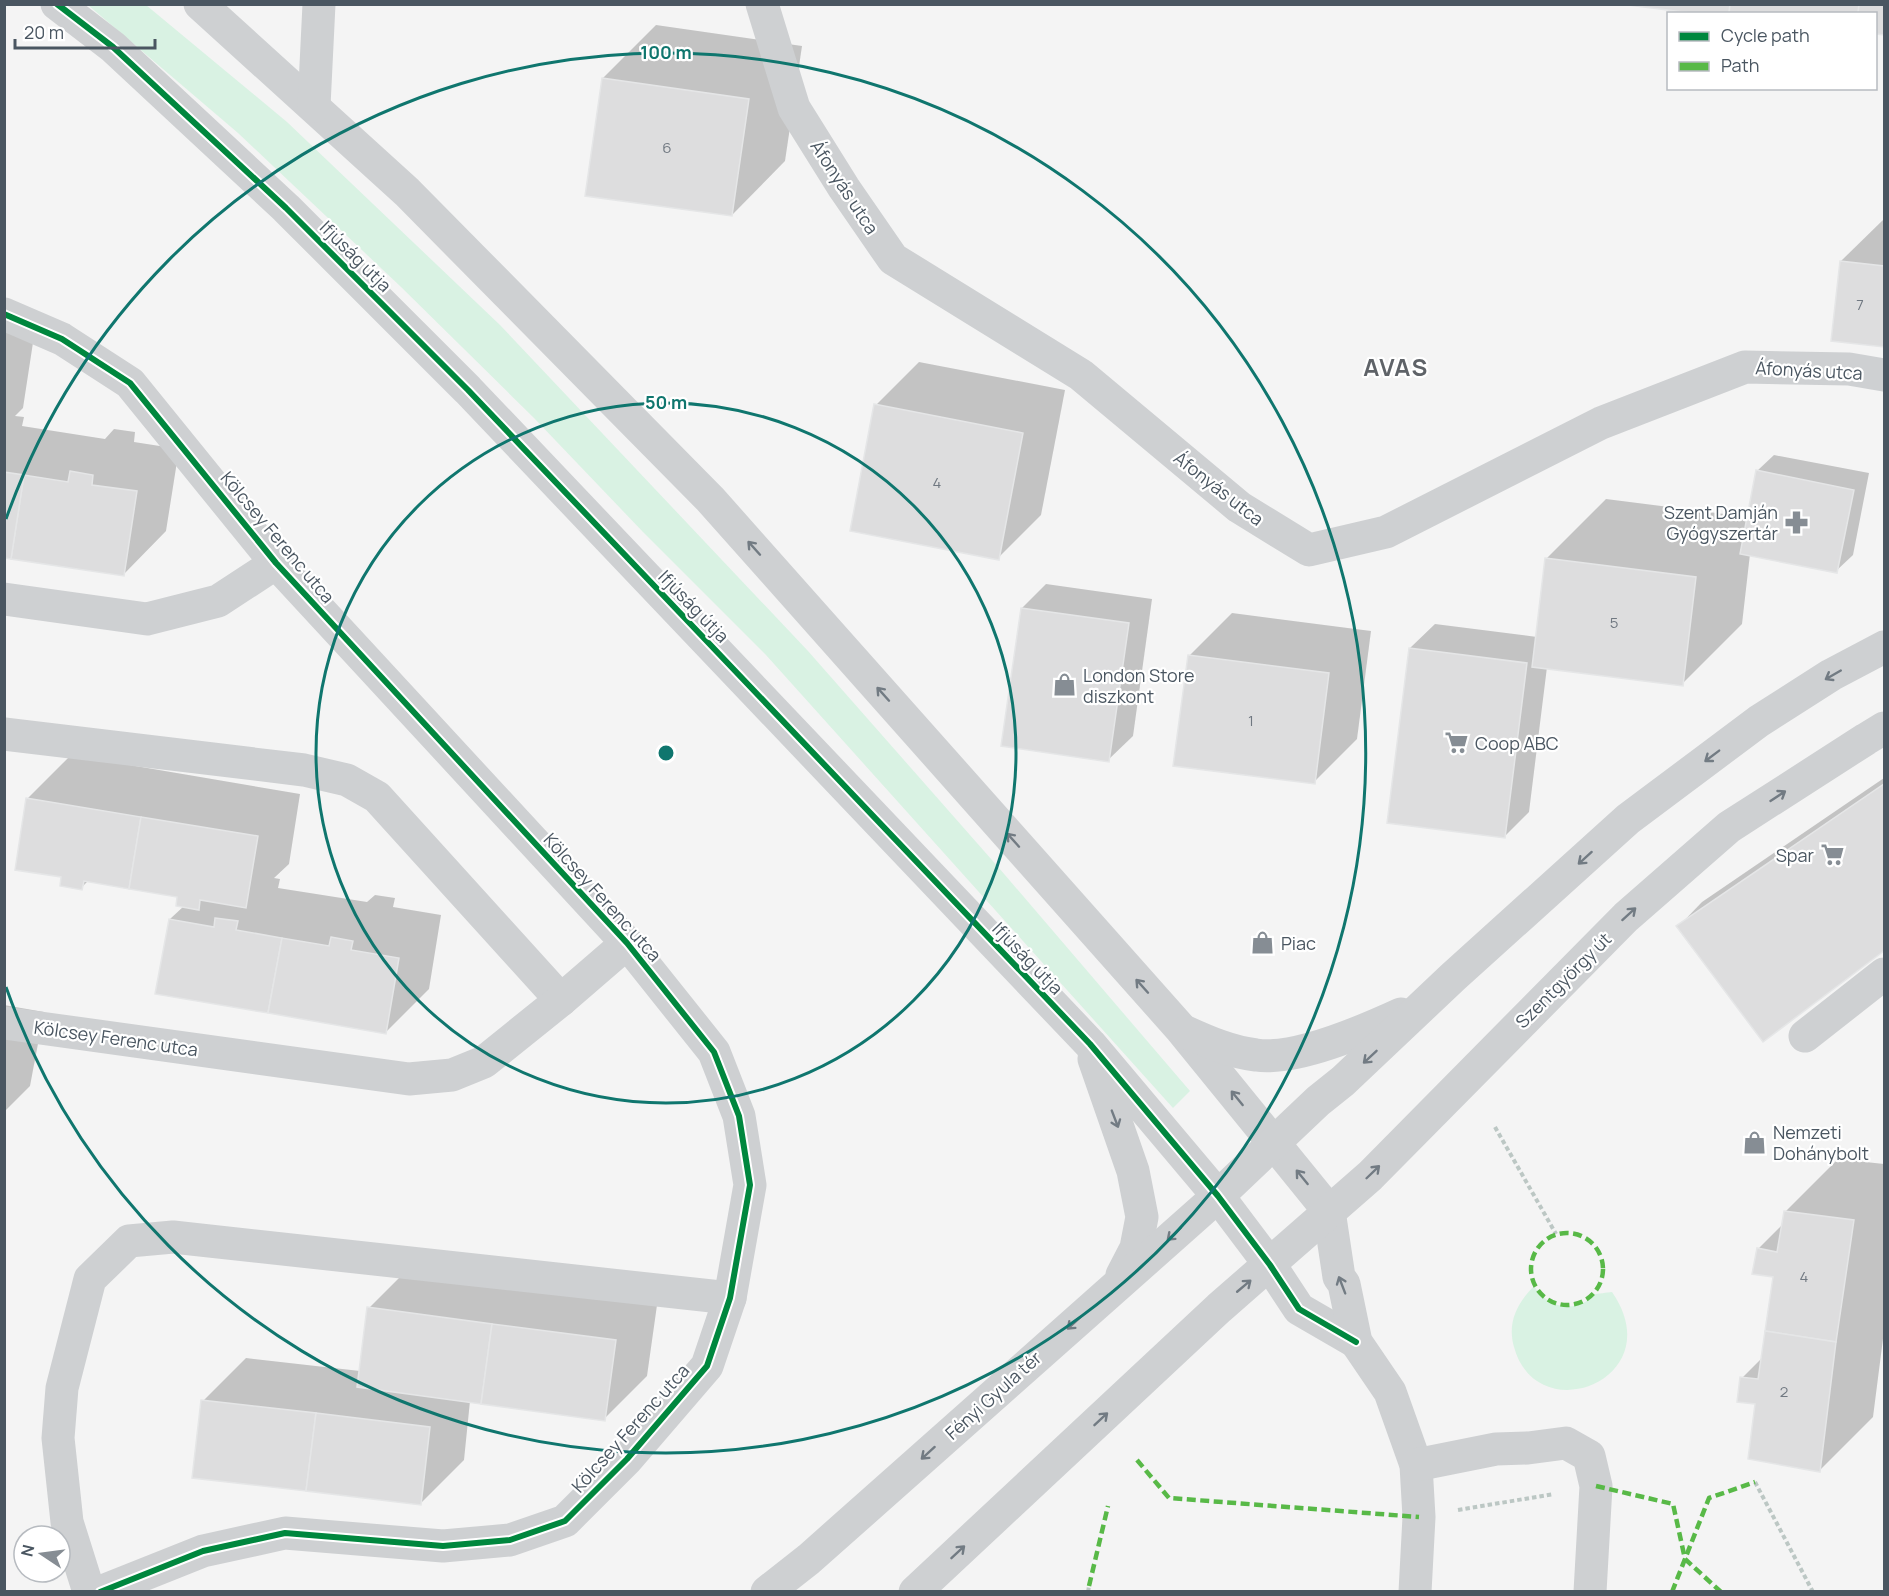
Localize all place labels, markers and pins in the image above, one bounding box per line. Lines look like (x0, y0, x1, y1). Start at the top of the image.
place label: Szent Damján Gyógyszertár (1664, 500, 1779, 545)
pharmacy icon: Szent Damján Gyógyszertár (1783, 509, 1809, 535)
place label: London Store diszkont (1083, 663, 1195, 708)
shop icon: London Store diszkont (1052, 672, 1078, 698)
supermarket icon: Coop ABC (1444, 730, 1470, 756)
place label: Coop ABC (1475, 731, 1559, 755)
centre of rings (656, 743, 676, 763)
supermarket icon: Spar (1819, 842, 1845, 868)
place label: Spar (1776, 843, 1815, 867)
shop icon: Piac (1250, 930, 1276, 956)
place label: Piac (1281, 931, 1316, 955)
place label: Nemzeti Dohánybolt (1773, 1120, 1869, 1165)
shop icon: Nemzeti Dohánybolt (1742, 1129, 1768, 1155)

